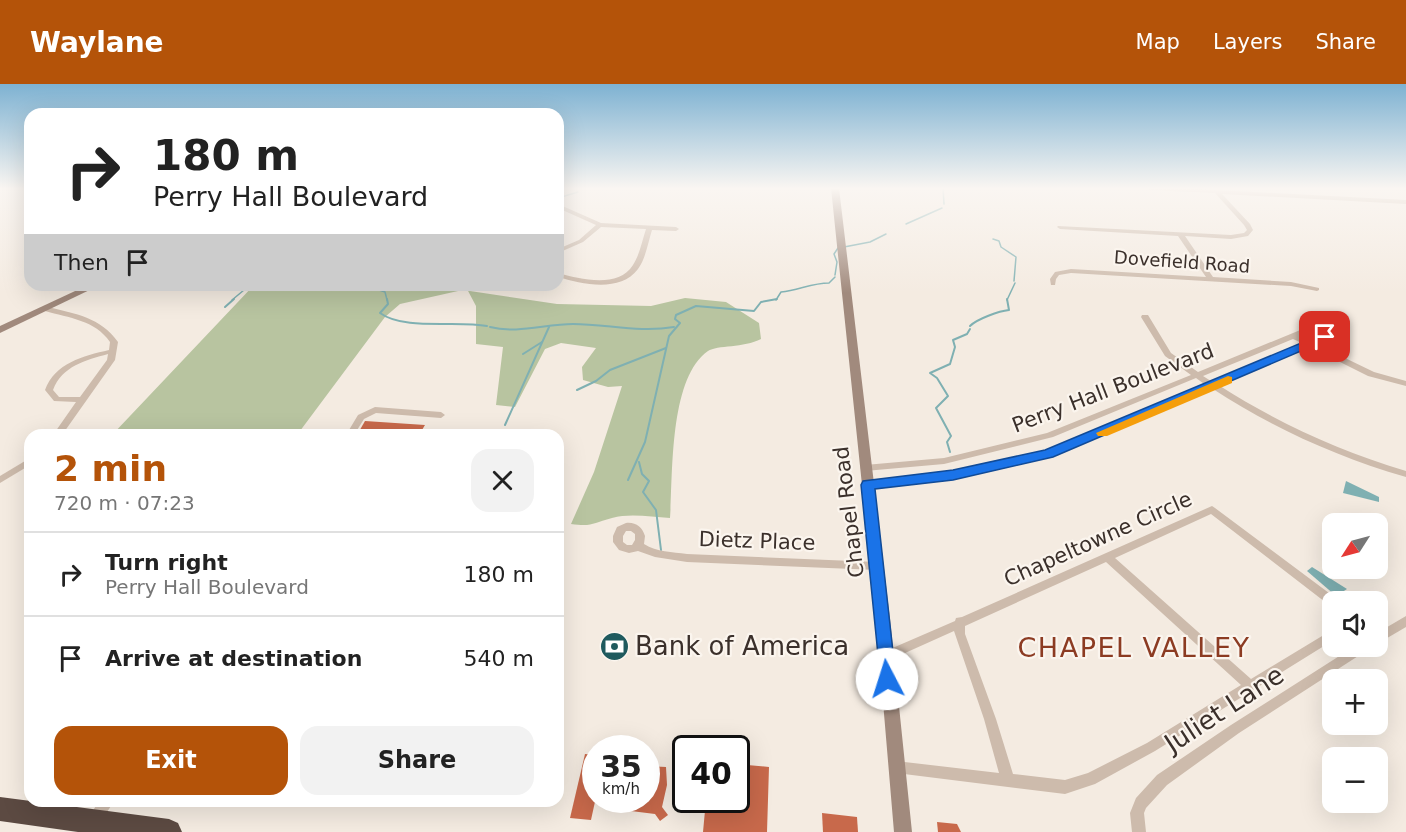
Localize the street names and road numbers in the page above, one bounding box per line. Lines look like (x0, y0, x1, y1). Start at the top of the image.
street label: Dovefield Road (1113, 246, 1251, 277)
street label: Perry Hall Boulevard (1009, 338, 1217, 438)
street label: Chapel Road (829, 445, 869, 579)
street label: Chapeltowne Circle (1000, 487, 1196, 591)
street label: Dietz Place (698, 527, 816, 555)
street label: Juliet Lane (1157, 659, 1289, 760)

